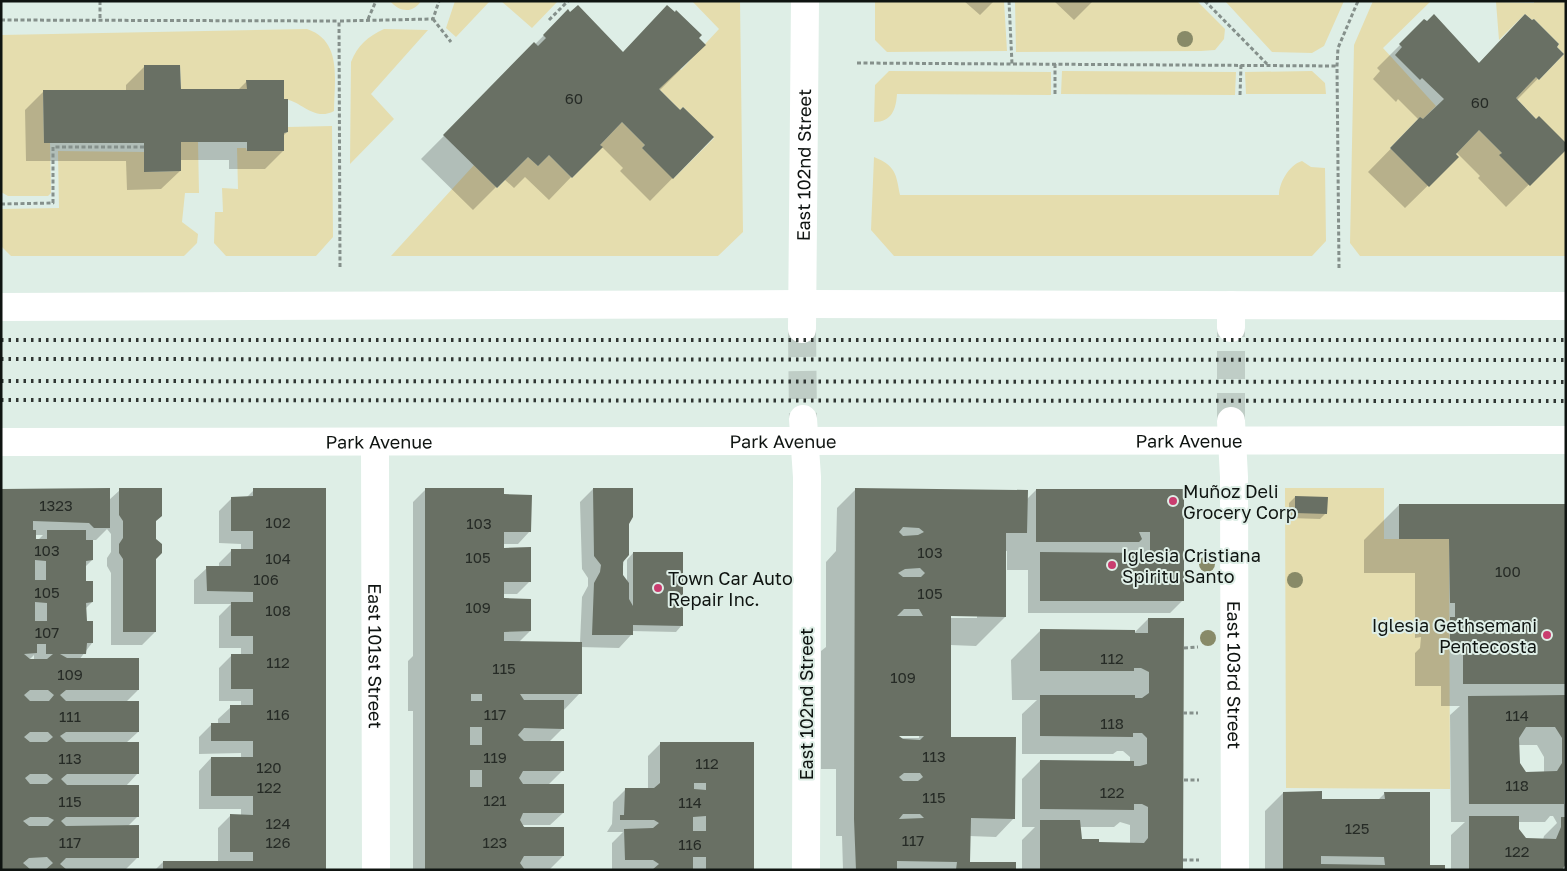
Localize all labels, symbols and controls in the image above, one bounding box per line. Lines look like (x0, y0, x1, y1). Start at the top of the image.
house number: 60 (565, 89, 583, 107)
street label: East 102nd Street (792, 89, 815, 241)
house number: 60 (1471, 93, 1489, 111)
street label: Park Avenue (1135, 429, 1243, 452)
street label: Park Avenue (325, 430, 433, 453)
street label: Park Avenue (729, 430, 837, 452)
place label: Muñoz Deli Grocery Corp (1183, 480, 1297, 523)
marker: Muñoz Deli Grocery Corp (1167, 495, 1179, 507)
house number: 1323 (39, 496, 73, 514)
house number: 102 (265, 513, 291, 531)
house number: 103 (466, 514, 492, 532)
house number: 103 (34, 541, 60, 559)
house number: 103 (917, 543, 943, 561)
place label: Iglesia Cristiana Spiritu Santo (1122, 544, 1261, 587)
house number: 105 (465, 548, 491, 566)
house number: 104 (265, 549, 291, 567)
marker: Iglesia Cristiana Spiritu Santo (1106, 559, 1118, 571)
house number: 100 (1495, 562, 1521, 580)
place label: Town Car Auto Repair Inc. (668, 567, 793, 610)
house number: 106 (253, 570, 279, 588)
marker: Town Car Auto Repair Inc. (652, 582, 664, 594)
house number: 105 (34, 583, 60, 601)
street label: East 101st Street (364, 583, 387, 729)
house number: 105 (917, 584, 943, 602)
house number: 109 (465, 598, 491, 616)
house number: 108 (265, 601, 291, 619)
street label: East 103rd Street (1223, 601, 1246, 749)
place label: Iglesia Gethsemani Pentecosta (1372, 614, 1537, 657)
house number: 107 (35, 623, 59, 641)
street label: East 102nd Street (795, 628, 817, 780)
marker: Iglesia Gethsemani Pentecosta (1541, 629, 1553, 641)
house number: 112 (1100, 649, 1124, 667)
house number: 112 (266, 653, 290, 671)
house number: 115 (492, 659, 516, 677)
house number: 109 (57, 665, 83, 683)
house number: 109 (890, 668, 916, 686)
house number: 116 (266, 705, 290, 723)
house number: 117 (484, 705, 506, 723)
house number: 114 (1505, 706, 1529, 724)
house number: 111 (59, 707, 81, 725)
house number: 118 (1100, 714, 1124, 732)
house number: 113 (922, 747, 946, 765)
house number: 119 (483, 748, 507, 766)
house number: 113 (58, 749, 82, 767)
house number: 112 (695, 754, 719, 772)
house number: 120 (256, 758, 282, 776)
house number: 118 (1505, 776, 1529, 794)
house number: 122 (257, 778, 281, 796)
house number: 122 (1100, 783, 1124, 801)
house number: 115 (922, 788, 946, 806)
house number: 121 (483, 791, 507, 809)
house number: 115 (58, 792, 82, 810)
house number: 114 (678, 793, 702, 811)
house number: 124 (265, 814, 291, 832)
house number: 125 (1345, 819, 1369, 837)
house number: 117 (902, 831, 924, 849)
house number: 117 (59, 833, 81, 851)
house number: 126 (265, 833, 291, 851)
house number: 123 (483, 833, 507, 851)
house number: 116 (678, 835, 702, 853)
house number: 122 (1505, 842, 1529, 860)

